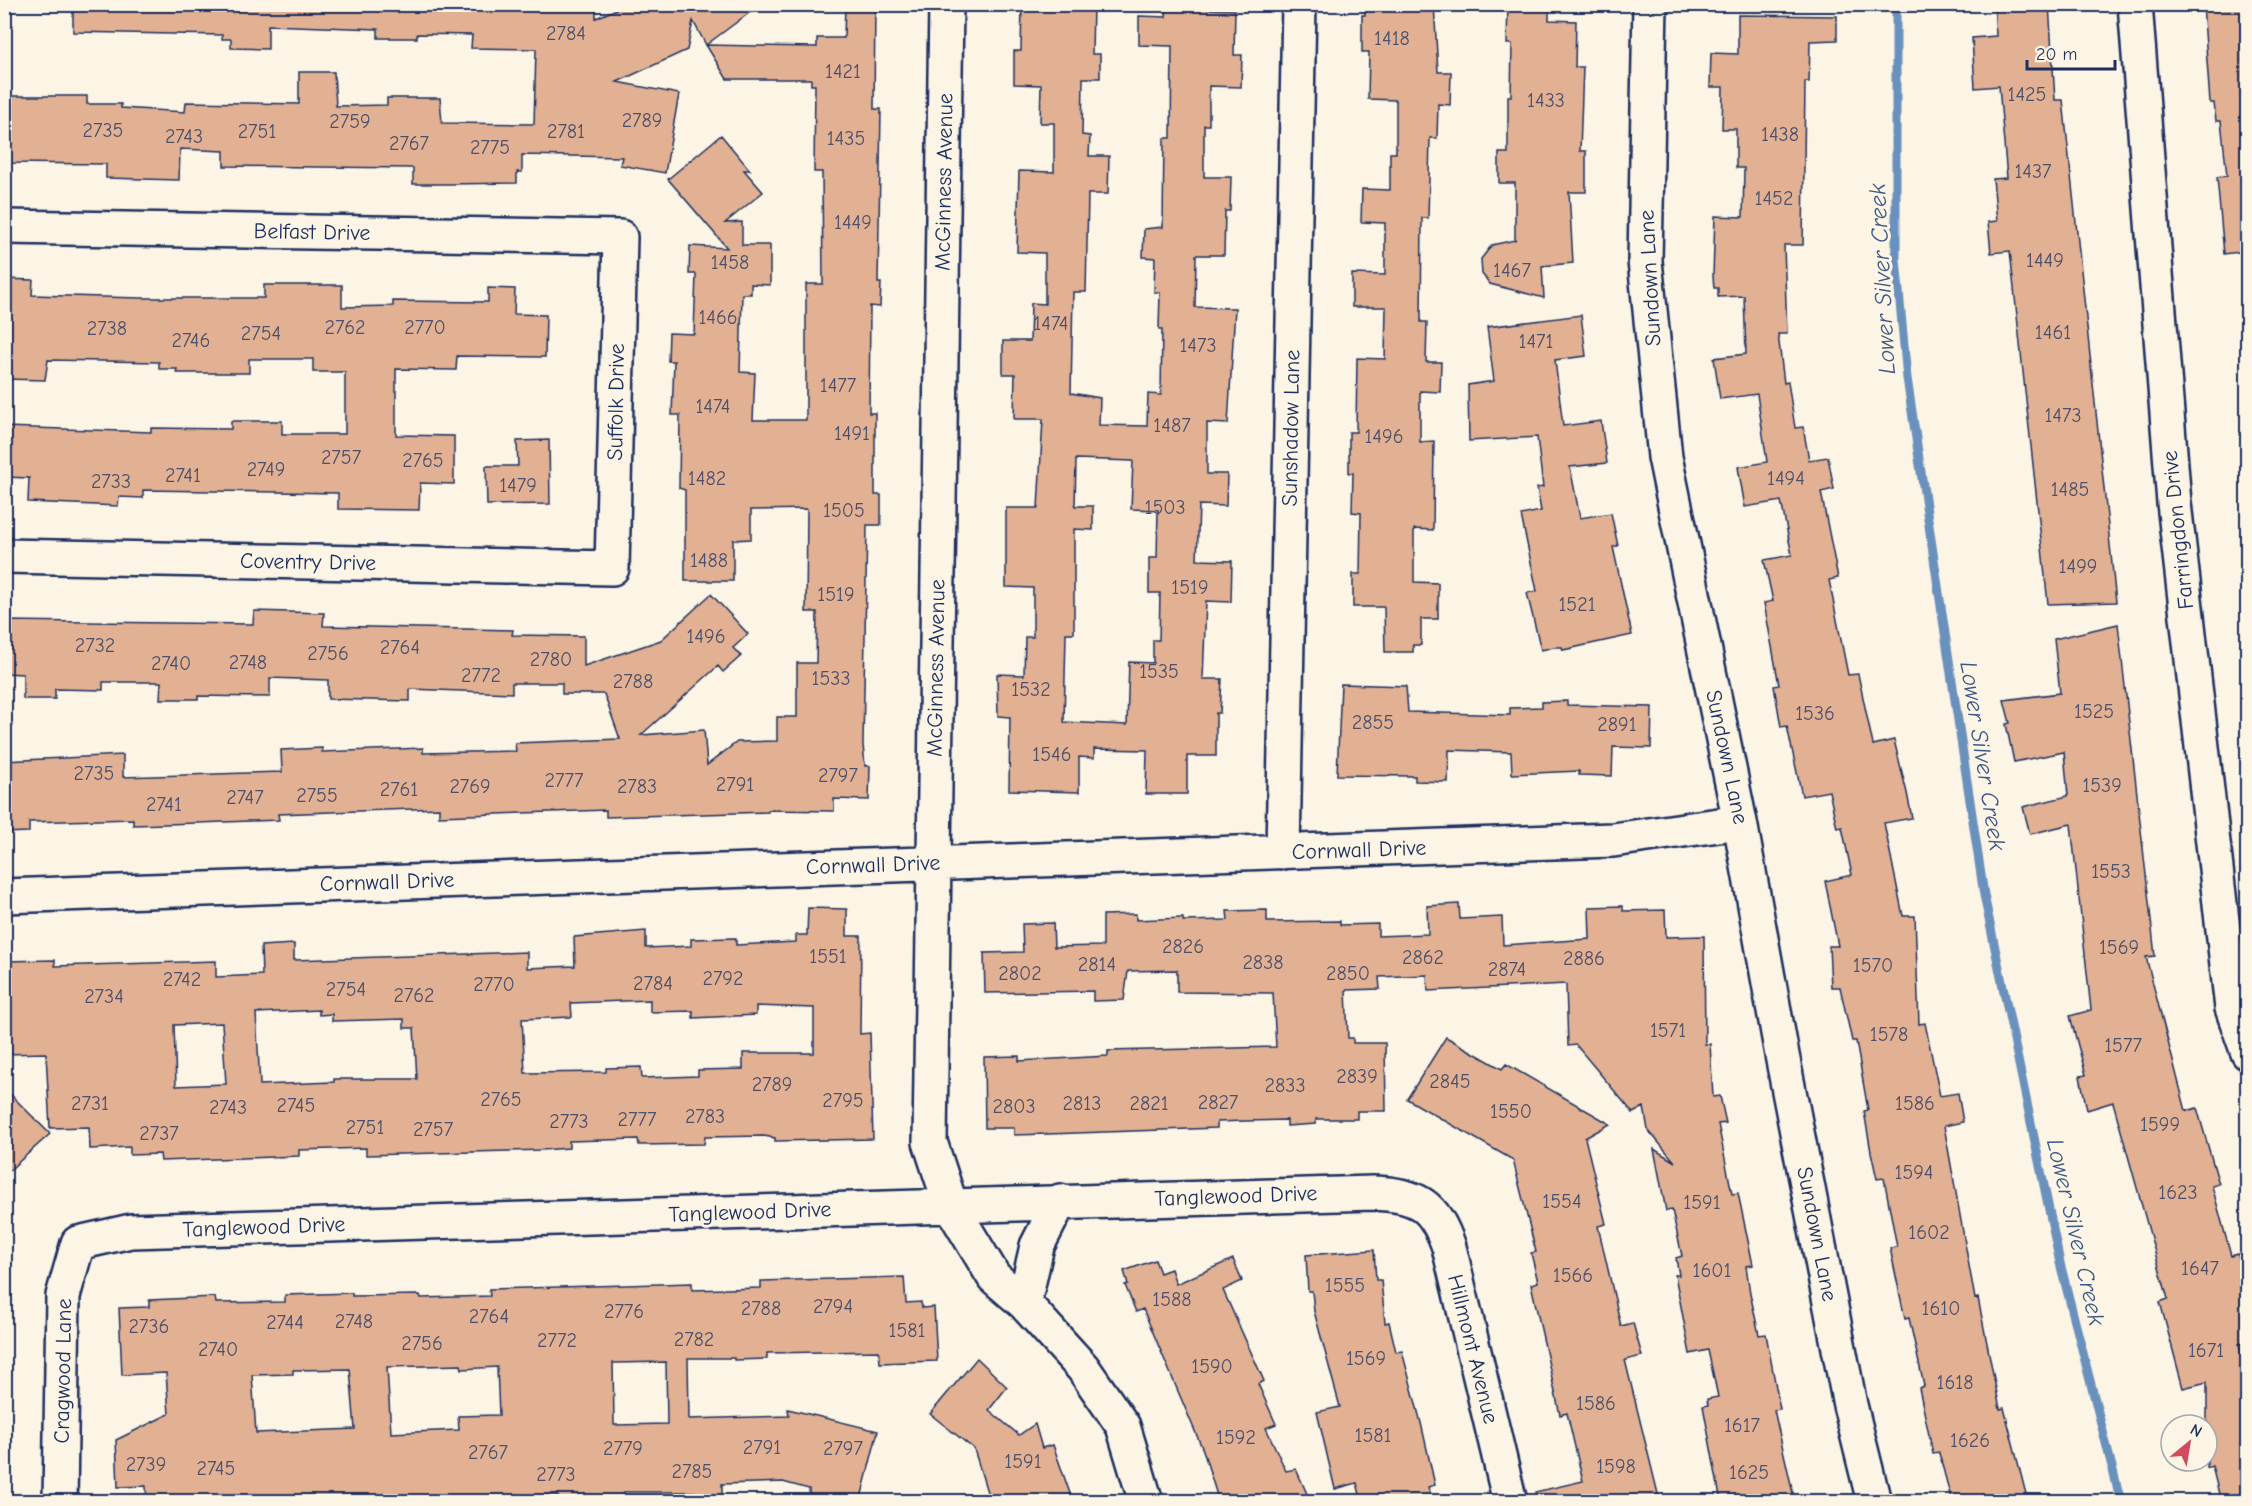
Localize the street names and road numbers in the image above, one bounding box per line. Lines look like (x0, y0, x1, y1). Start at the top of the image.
street label: McGinness Avenue (929, 93, 959, 271)
street label: Sundown Lane (1633, 209, 1667, 347)
street label: Belfast Drive (253, 218, 371, 246)
street label: Suffolk Drive (602, 343, 630, 461)
street label: Sunshadow Lane (1277, 349, 1305, 507)
street label: Farringdon Drive (2157, 449, 2199, 611)
street label: Coventry Drive (240, 548, 376, 576)
street label: McGinness Avenue (921, 579, 951, 757)
street label: Sundown Lane (1700, 688, 1754, 826)
street label: Cornwall Drive (1291, 835, 1427, 865)
street label: Cornwall Drive (805, 850, 941, 880)
street label: Cornwall Drive (319, 867, 455, 897)
street label: Sundown Lane (1791, 1165, 1843, 1303)
street label: Tanglewood Drive (1154, 1180, 1318, 1212)
street label: Tanglewood Drive (668, 1196, 832, 1228)
street label: Tanglewood Drive (182, 1211, 346, 1243)
street label: Hillmont Avenue (1442, 1272, 1504, 1426)
street label: Cragwood Lane (49, 1298, 77, 1444)

